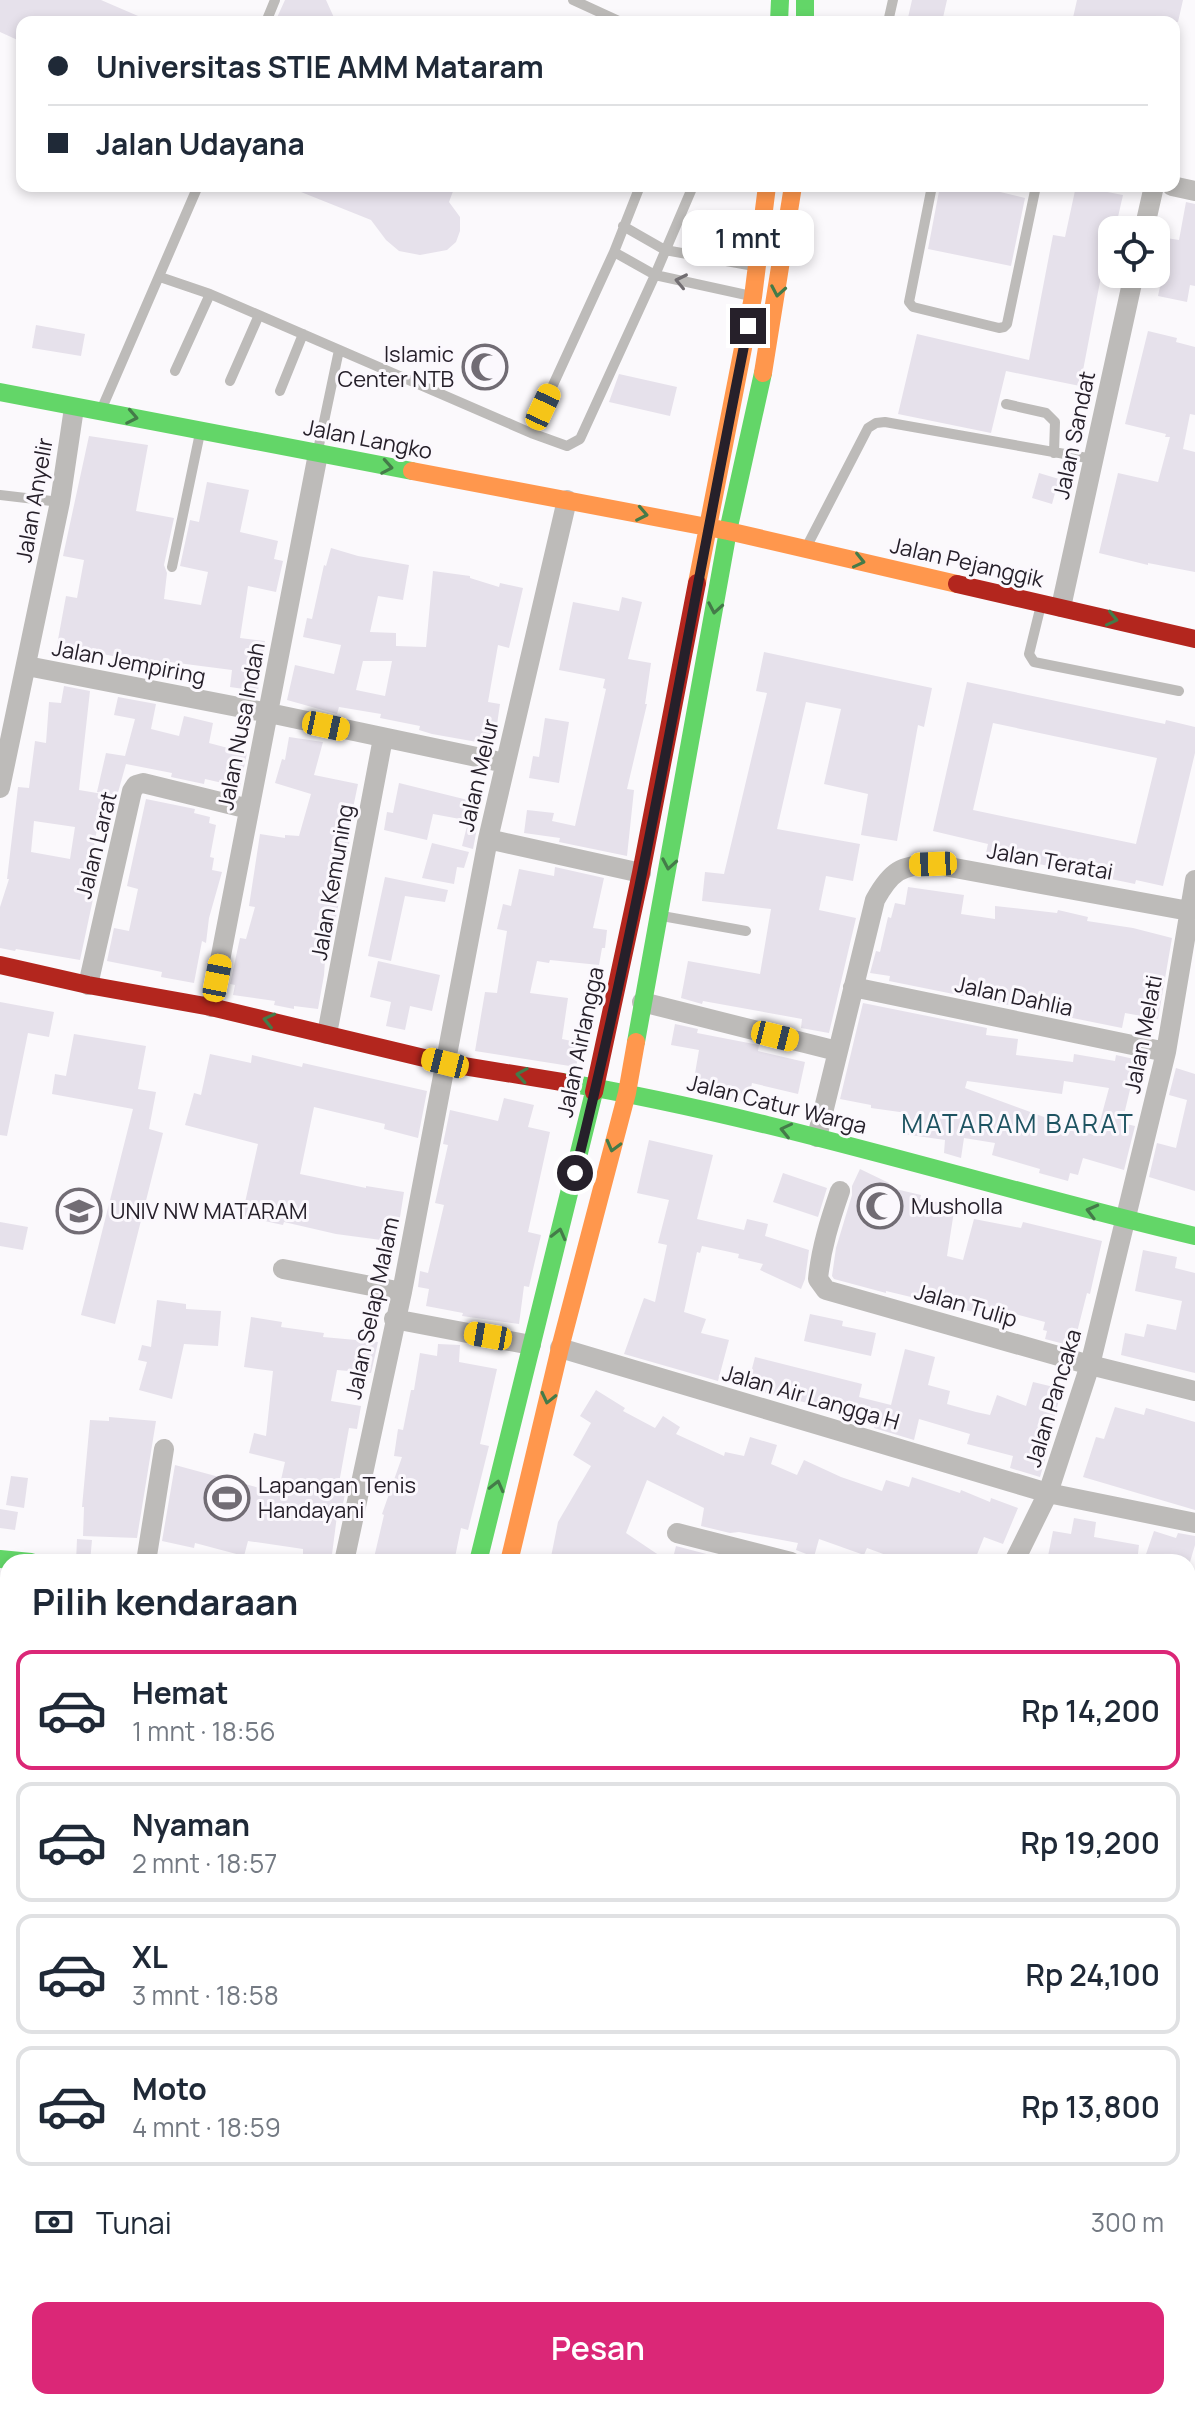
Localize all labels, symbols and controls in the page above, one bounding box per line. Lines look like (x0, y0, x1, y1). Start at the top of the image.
text: Universitas STIE AMM Mataram (96, 46, 544, 87)
text: Jalan Udayana (96, 123, 305, 164)
callout: 1 mnt (682, 210, 814, 266)
map controls (1098, 216, 1170, 288)
button: locate (1098, 216, 1170, 288)
text: 1 mnt (715, 220, 781, 256)
one-way arrow (675, 273, 688, 290)
one-way arrow (771, 284, 788, 298)
route end (730, 308, 766, 344)
place label: Islamic Center NTB (337, 339, 454, 394)
mosque icon: Islamic Center NTB (461, 343, 509, 391)
street label: Jalan Sandat (1046, 368, 1102, 502)
car (522, 380, 564, 434)
one-way arrow (125, 408, 138, 425)
street label: Jalan Langko (301, 412, 435, 466)
street label: Jalan Anyelir (8, 435, 60, 565)
one-way arrow (380, 457, 394, 474)
one-way arrow (636, 505, 649, 522)
street label: Jalan Pejanggik (888, 530, 1048, 594)
one-way arrow (851, 552, 865, 569)
one-way arrow (707, 601, 724, 615)
one-way arrow (1105, 610, 1118, 627)
street label: Jalan Jempiring (50, 632, 208, 692)
street label: Jalan Nusa Indah (210, 640, 272, 812)
car (300, 709, 352, 743)
street label: Jalan Melur (450, 716, 506, 834)
street label: Jalan Larat (68, 788, 124, 902)
street label: Jalan Kemuning (304, 802, 360, 962)
street label: Jalan Teratai (985, 835, 1115, 887)
car (909, 851, 957, 877)
one-way arrow (661, 857, 678, 871)
car (201, 952, 233, 1004)
street label: Jalan Airlangga (549, 964, 611, 1120)
street label: Jalan Dahlia (952, 969, 1076, 1023)
street label: Jalan Melati (1117, 972, 1169, 1096)
one-way arrow (262, 1012, 276, 1029)
car (749, 1019, 801, 1053)
car (419, 1046, 471, 1080)
one-way arrow (516, 1067, 529, 1084)
street label: Jalan Catur Warga (684, 1067, 870, 1141)
district label: MATARAM BARAT (901, 1105, 1135, 1141)
one-way arrow (780, 1122, 794, 1139)
one-way arrow (605, 1139, 622, 1153)
route start (557, 1155, 593, 1191)
mosque icon: Musholla (856, 1182, 904, 1230)
school or university icon: UNIV NW MATARAM (55, 1187, 103, 1235)
place label: Musholla (911, 1191, 1003, 1221)
place label: UNIV NW MATARAM (110, 1196, 307, 1226)
one-way arrow (1085, 1203, 1099, 1220)
street label: Jalan Selap Malam (338, 1214, 406, 1402)
one-way arrow (550, 1227, 567, 1241)
street label: Jalan Tulip (911, 1276, 1021, 1334)
car (462, 1320, 514, 1352)
street label: Jalan Pancaka (1018, 1325, 1088, 1471)
street label: Jalan Air Langga H (719, 1357, 903, 1437)
one-way arrow (540, 1391, 557, 1404)
place label: Lapangan Tenis Handayani (258, 1470, 416, 1525)
sports icon: Lapangan Tenis Handayani (203, 1474, 251, 1522)
one-way arrow (487, 1480, 504, 1494)
text: Pilih kendaraan (32, 1577, 298, 1626)
text: Hemat (132, 1672, 229, 1713)
icon: car (36, 1674, 108, 1746)
text: Rp 14,200 (1021, 1690, 1160, 1731)
text: 1 mnt · 18:56 (132, 1713, 276, 1749)
text: Nyaman (132, 1804, 250, 1845)
icon: car (36, 1806, 108, 1878)
text: Rp 19,200 (1020, 1822, 1160, 1863)
text: 2 mnt · 18:57 (132, 1845, 277, 1881)
text: XL (132, 1936, 168, 1977)
icon: car (36, 1938, 108, 2010)
text: Rp 24,100 (1025, 1954, 1160, 1995)
text: 3 mnt · 18:58 (132, 1977, 279, 2013)
text: Moto (132, 2068, 207, 2109)
icon: car (36, 2070, 108, 2142)
text: Rp 13,800 (1021, 2086, 1160, 2127)
text: 4 mnt · 18:59 (132, 2109, 281, 2145)
icon: cash (32, 2200, 76, 2244)
text: Tunai (96, 2202, 172, 2243)
text: 300 m (1091, 2204, 1164, 2240)
button: Pesan (32, 2302, 1164, 2394)

